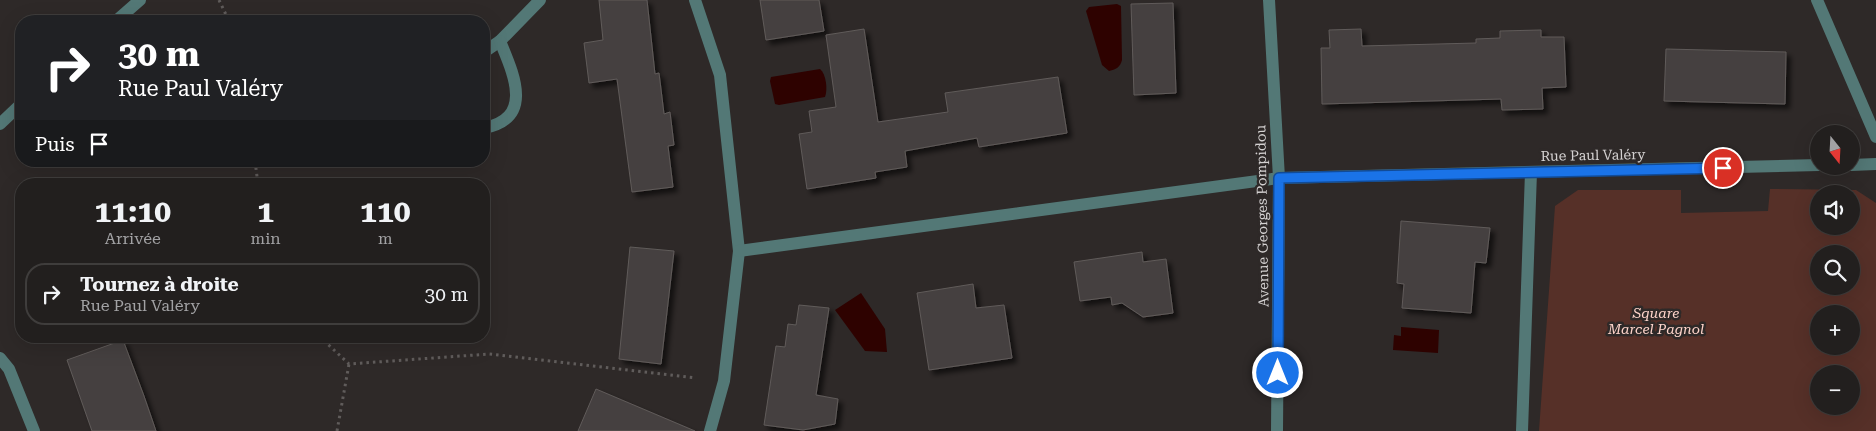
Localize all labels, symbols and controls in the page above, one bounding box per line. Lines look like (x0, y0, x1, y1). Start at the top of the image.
text: 30 m (118, 34, 200, 75)
icon: right (35, 35, 100, 100)
text: Rue Paul Valéry (118, 76, 283, 101)
street label: Avenue Georges Pompidou (1252, 124, 1272, 307)
north arrow (1810, 125, 1860, 175)
map controls (1810, 125, 1860, 415)
icon: arrive (85, 130, 113, 158)
text: Puis (35, 133, 75, 156)
street label: Rue Paul Valéry (1540, 146, 1646, 164)
pin (1702, 147, 1744, 189)
icon: arrive (1709, 154, 1737, 182)
button: sound (1810, 185, 1860, 235)
text: 11:10 (94, 194, 171, 229)
text: 1 (257, 194, 274, 229)
text: 110 (360, 194, 410, 229)
text: Arrivée (105, 229, 161, 248)
text: min (251, 229, 281, 248)
text: m (378, 229, 393, 248)
button: search (1810, 245, 1860, 295)
text: Tournez à droite (80, 273, 239, 296)
icon: right (37, 280, 65, 308)
text: 30 m (425, 283, 468, 306)
text: Rue Paul Valéry (80, 296, 200, 315)
park label: Square Marcel Pagnol (1607, 305, 1704, 337)
button: + (1810, 305, 1860, 355)
position arrow (1251, 346, 1303, 398)
button: − (1810, 365, 1860, 415)

